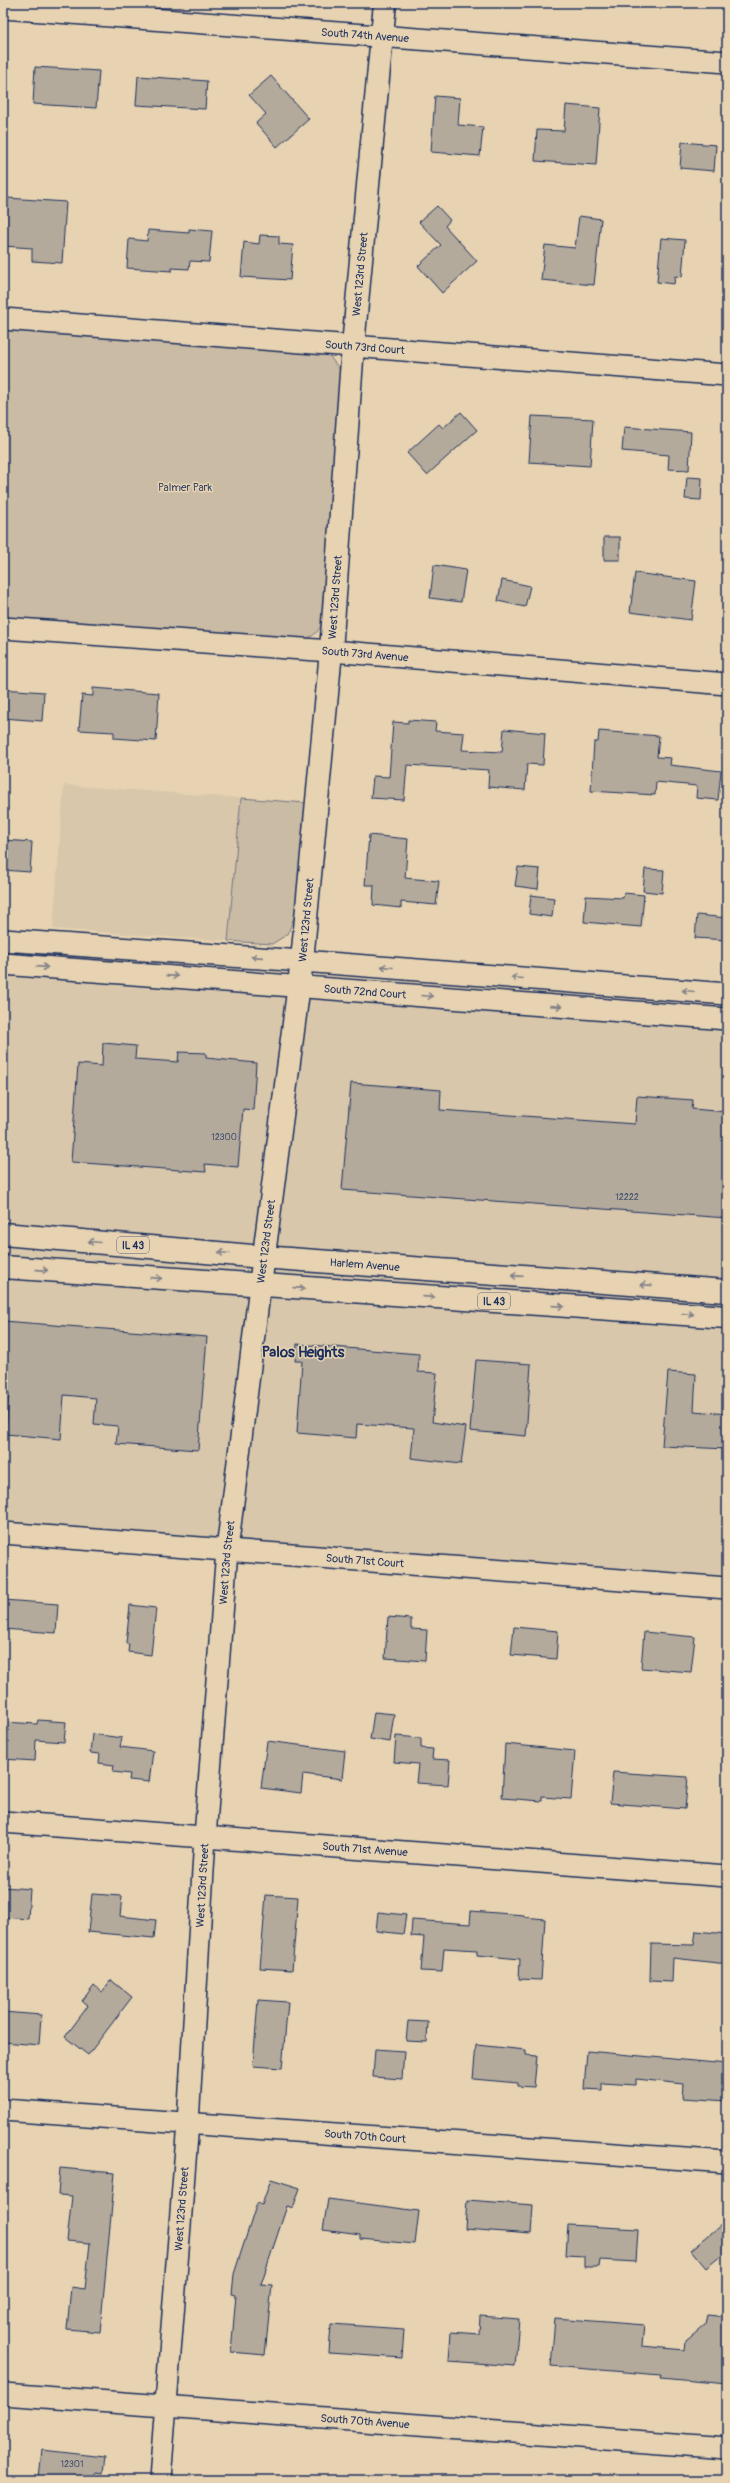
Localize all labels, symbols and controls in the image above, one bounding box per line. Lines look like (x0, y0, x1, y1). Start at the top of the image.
street label: South 74th Avenue (321, 26, 410, 45)
street label: West 123rd Street (350, 231, 371, 317)
street label: South 73rd Court (324, 338, 406, 357)
park label: Palmer Park (158, 481, 212, 494)
street label: West 123rd Street (326, 554, 345, 640)
street label: South 73rd Avenue (321, 644, 410, 664)
street label: West 123rd Street (296, 877, 317, 962)
one-way arrow (251, 954, 264, 961)
one-way arrow (35, 963, 48, 970)
one-way arrow (381, 964, 394, 971)
one-way arrow (165, 973, 178, 980)
one-way arrow (511, 974, 524, 981)
street label: South 72nd Court (323, 982, 407, 1002)
one-way arrow (682, 988, 695, 995)
one-way arrow (420, 992, 433, 999)
one-way arrow (549, 1002, 562, 1009)
house number: 12300 (211, 1132, 237, 1143)
house number: 12222 (615, 1192, 639, 1203)
street label: West 123rd Street (254, 1198, 278, 1284)
road number: IL 43 (117, 1237, 149, 1253)
one-way arrow (88, 1238, 101, 1246)
one-way arrow (218, 1250, 231, 1257)
street label: Harlem Avenue (329, 1256, 401, 1274)
one-way arrow (35, 1266, 48, 1273)
one-way arrow (511, 1272, 524, 1279)
one-way arrow (149, 1275, 162, 1282)
one-way arrow (640, 1282, 653, 1289)
one-way arrow (292, 1285, 305, 1292)
one-way arrow (422, 1293, 435, 1301)
road number: IL 43 (478, 1293, 510, 1309)
one-way arrow (551, 1302, 564, 1309)
one-way arrow (681, 1311, 694, 1318)
district label: Palos Heights (262, 1343, 345, 1362)
street label: West 123rd Street (217, 1519, 238, 1605)
street label: South 71st Court (325, 1552, 405, 1570)
street label: South 71st Avenue (322, 1840, 409, 1859)
street label: West 123rd Street (194, 1843, 212, 1928)
street label: South 70th Court (324, 2127, 407, 2146)
street label: West 123rd Street (172, 2166, 192, 2251)
street label: South 70th Avenue (320, 2412, 410, 2431)
house number: 12301 (61, 2459, 83, 2470)

